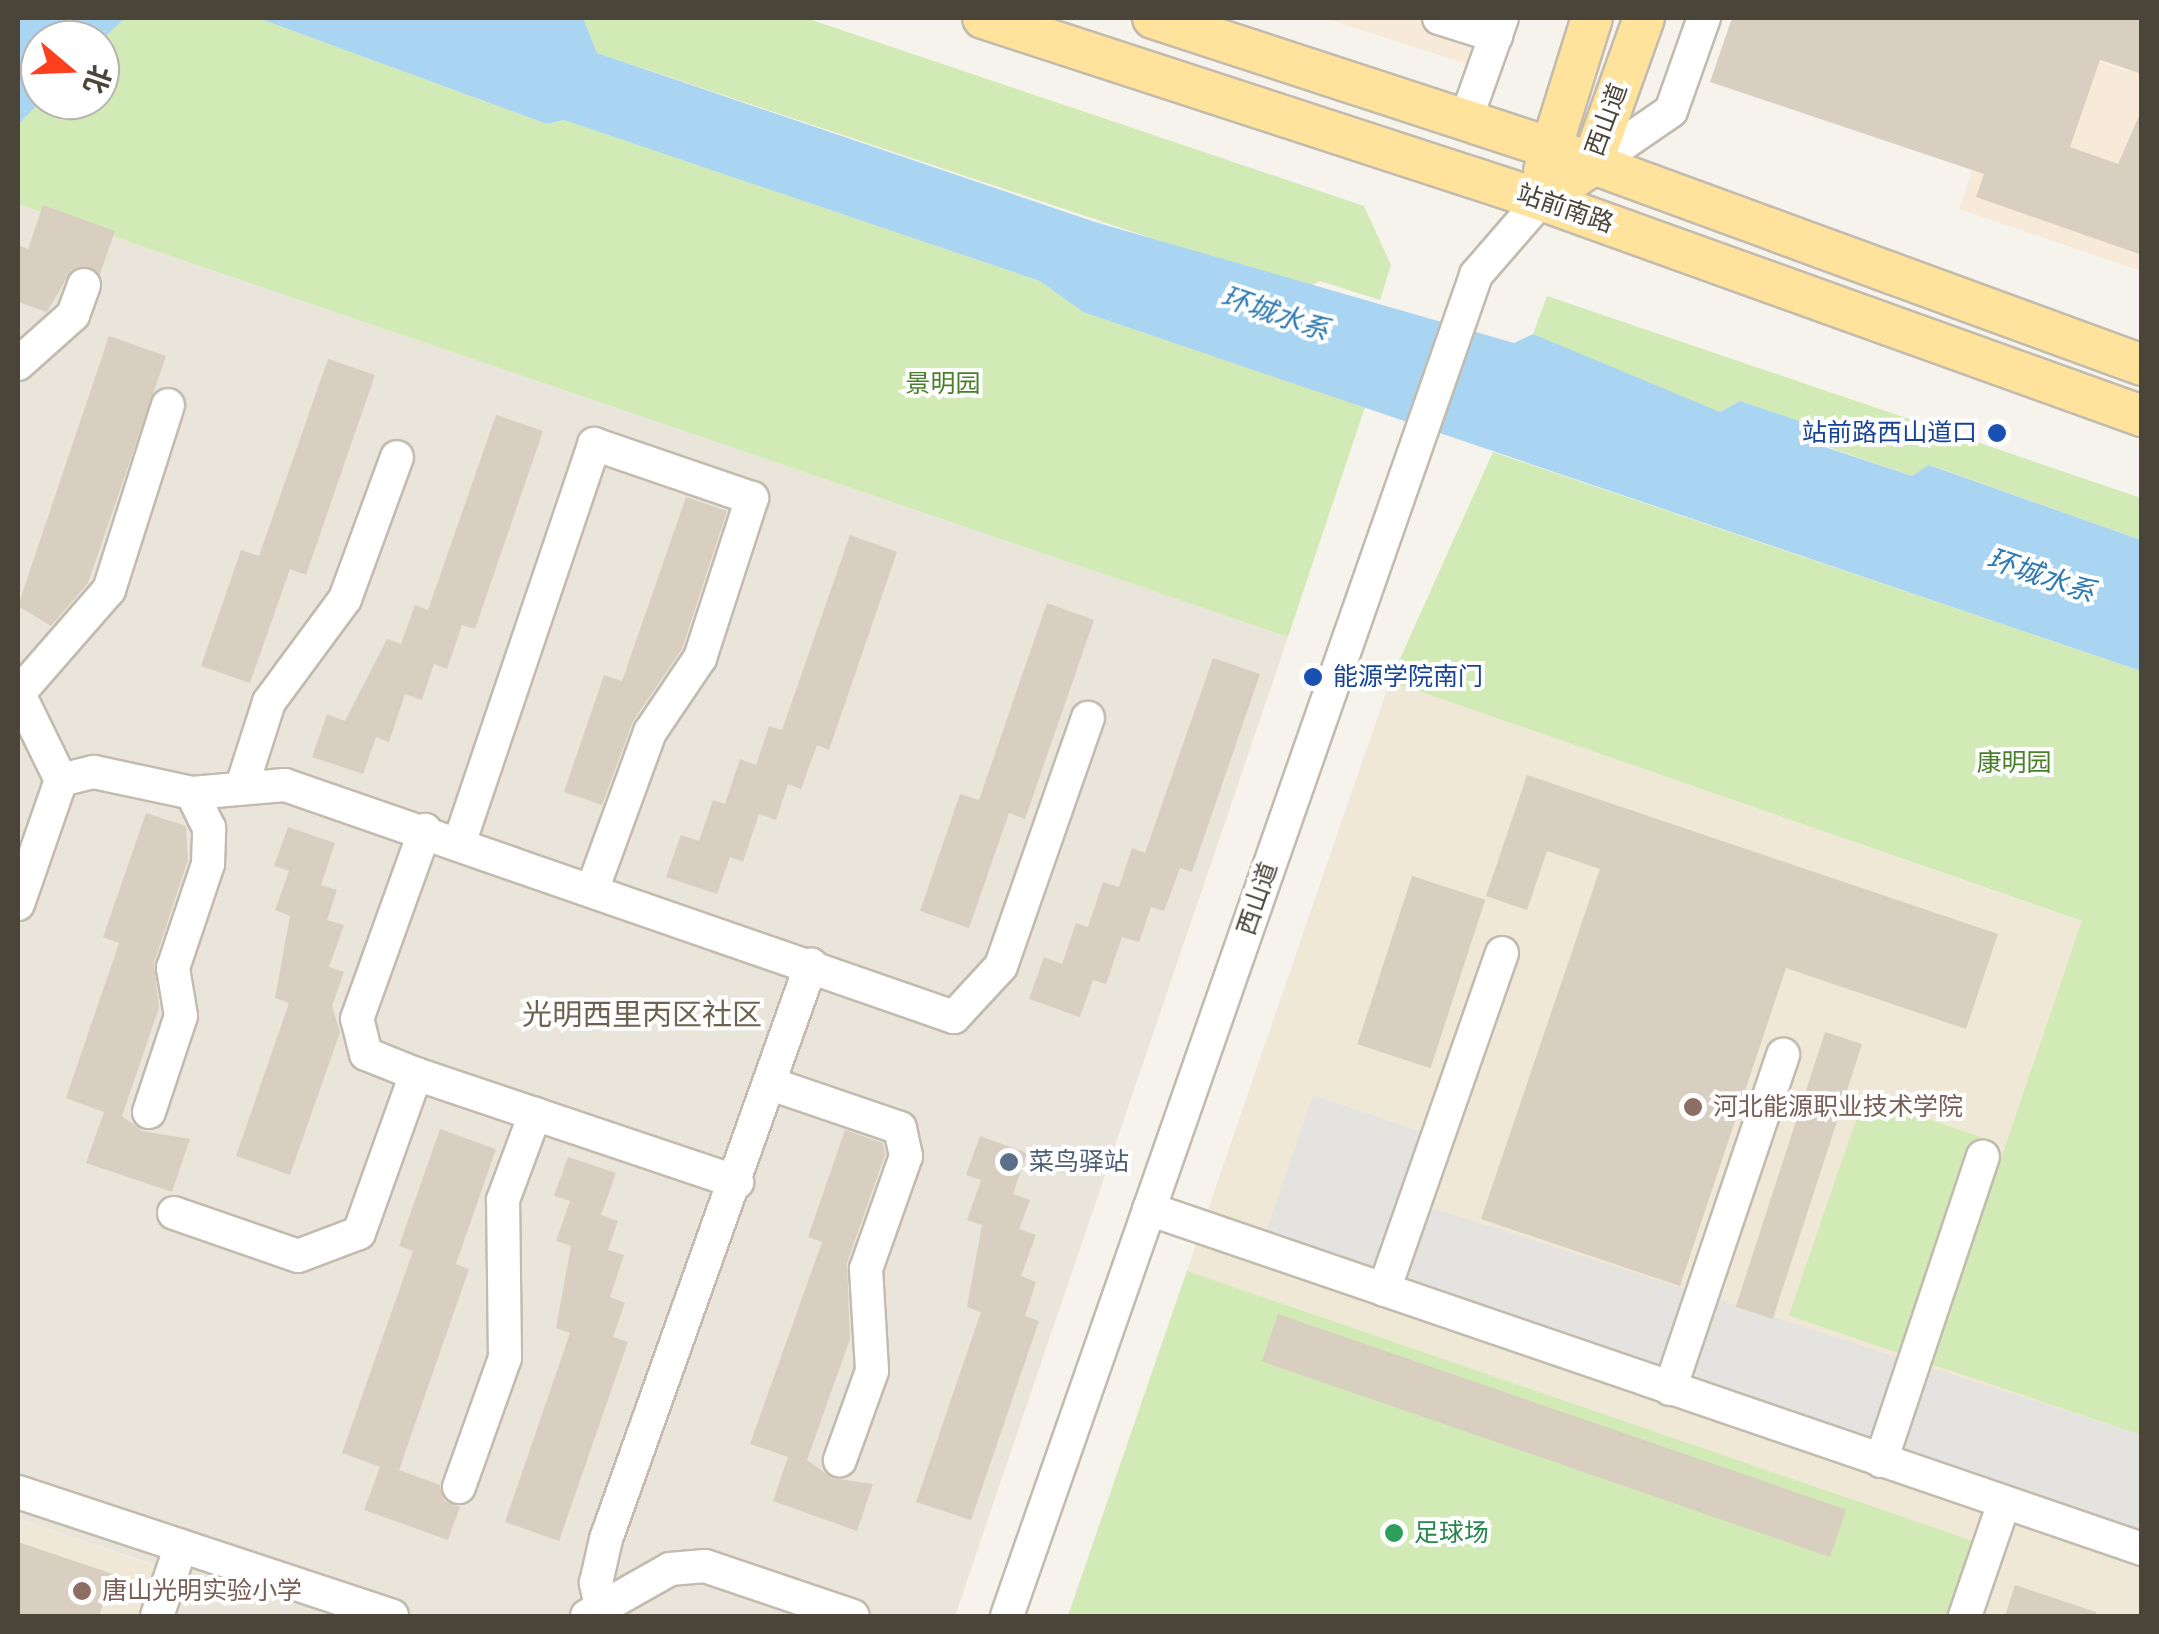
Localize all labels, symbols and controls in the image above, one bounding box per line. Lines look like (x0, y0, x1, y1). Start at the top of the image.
north arrow (20, 20, 120, 120)
text: 北 (77, 61, 117, 98)
street label: 西山道 (1580, 80, 1634, 160)
street label: 站前南路 (1513, 179, 1617, 239)
water label: 环城水系 (1217, 280, 1333, 348)
park label: 景明园 (906, 369, 980, 399)
place label: 站前路西山道口 (1802, 418, 1977, 448)
marker: 站前路西山道口 (1986, 422, 2008, 444)
water label: 环城水系 (1983, 542, 2099, 610)
place label: 能源学院南门 (1333, 662, 1483, 692)
marker: 能源学院南门 (1302, 666, 1324, 688)
park label: 康明园 (1977, 748, 2051, 778)
street label: 西山道 (1232, 859, 1284, 939)
district label: 光明西里丙区社区 (522, 997, 762, 1033)
place label: 河北能源职业技术学院 (1713, 1092, 1963, 1122)
marker: 河北能源职业技术学院 (1682, 1096, 1704, 1118)
place label: 菜鸟驿站 (1029, 1147, 1129, 1177)
marker: 菜鸟驿站 (998, 1151, 1020, 1173)
place label: 足球场 (1414, 1518, 1489, 1548)
marker: 足球场 (1383, 1522, 1405, 1544)
place label: 唐山光明实验小学 (102, 1576, 302, 1606)
marker: 唐山光明实验小学 (71, 1580, 93, 1602)

